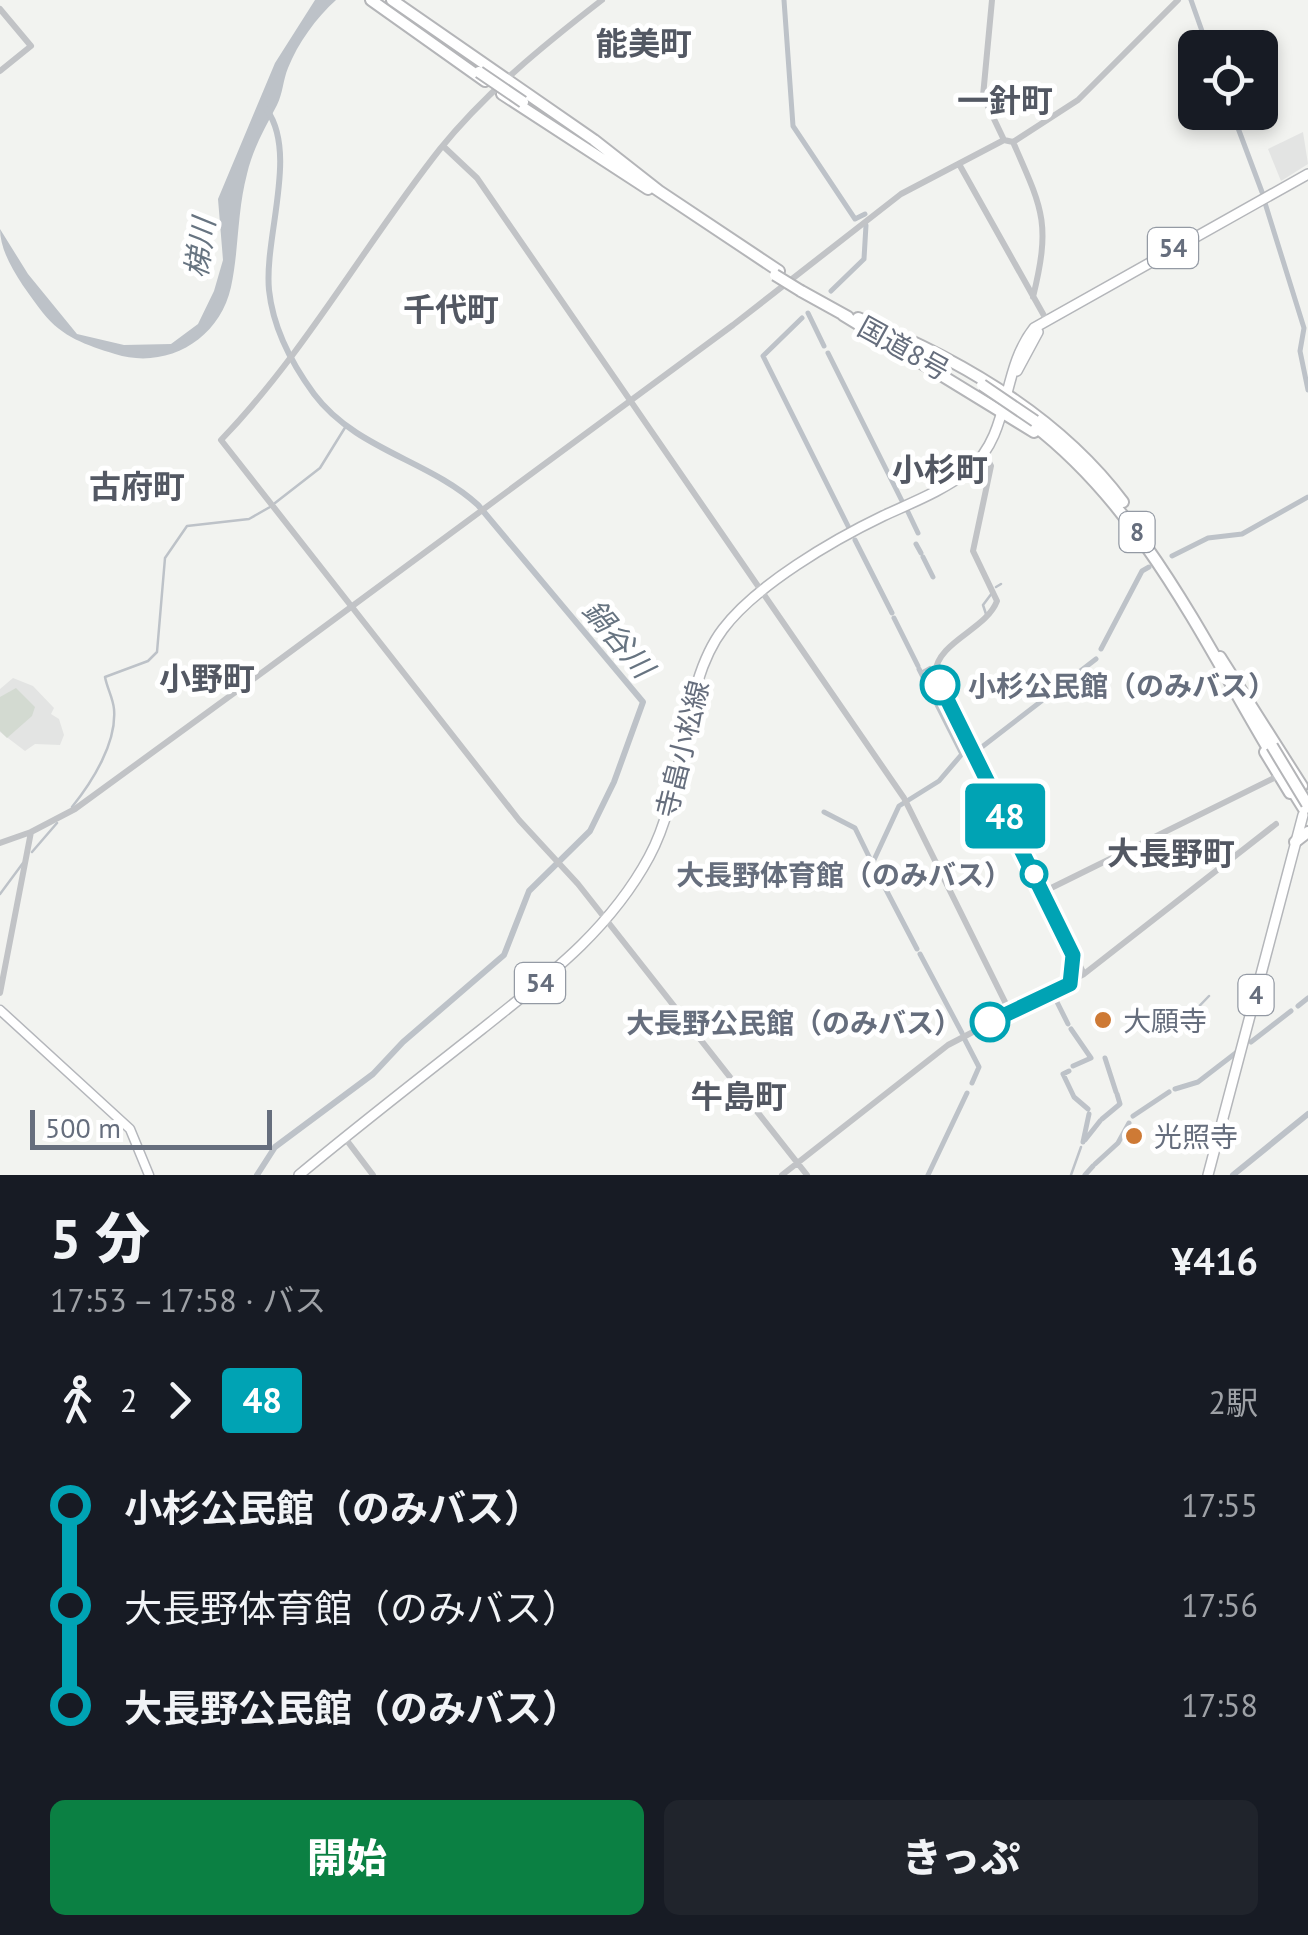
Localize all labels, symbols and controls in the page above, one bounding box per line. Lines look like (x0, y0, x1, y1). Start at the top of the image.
district label: 能美町 (596, 22, 692, 64)
map controls (1178, 30, 1278, 130)
button: locate (1178, 30, 1278, 130)
district label: 一針町 (957, 79, 1053, 121)
water label: 梯川 (176, 213, 223, 280)
road number: 54 (1148, 228, 1198, 268)
district label: 千代町 (403, 288, 499, 330)
street label: 国道8号 (852, 308, 956, 388)
district label: 小杉町 (892, 448, 988, 490)
district label: 古府町 (89, 465, 185, 507)
road number: 8 (1120, 512, 1154, 552)
water label: 鍋谷川 (575, 591, 665, 687)
district label: 小野町 (159, 657, 255, 699)
marker: 小杉公民館（のみバス） (921, 666, 959, 704)
place label: 小杉公民館（のみバス） (968, 667, 1276, 704)
street label: 寺畠小松線 (647, 677, 717, 821)
line badge: 48 (960, 784, 1050, 848)
text: 48 (985, 793, 1025, 839)
district label: 大長野町 (1107, 832, 1235, 874)
place label: 大長野体育館（のみバス） (676, 856, 1012, 893)
marker: 大長野体育館（のみバス） (1021, 861, 1047, 887)
road number: 54 (515, 963, 565, 1003)
road number: 4 (1238, 975, 1274, 1015)
place label: 大願寺 (1123, 1002, 1207, 1039)
marker: 大長野公民館（のみバス） (971, 1003, 1009, 1041)
place label: 大長野公民館（のみバス） (626, 1004, 962, 1041)
marker: 大願寺 (1092, 1009, 1114, 1031)
district label: 牛島町 (691, 1075, 787, 1117)
scale bar (30, 1105, 272, 1150)
text: 500 m (45, 1109, 121, 1146)
place label: 光照寺 (1154, 1118, 1238, 1155)
marker: 光照寺 (1123, 1125, 1145, 1147)
text: 5 分 (50, 1202, 150, 1273)
text: ¥416 (1172, 1236, 1258, 1285)
text: 17:53 – 17:58 · バス (50, 1279, 326, 1321)
icon: walk (50, 1373, 105, 1428)
icon: forward (152, 1373, 207, 1428)
text: 48 (242, 1377, 282, 1423)
text: 2 (120, 1379, 137, 1421)
text: 2駅 (1209, 1381, 1258, 1423)
text: 小杉公民館（のみバス） (124, 1483, 542, 1532)
text: 17:55 (1181, 1484, 1258, 1526)
text: 大長野体育館（のみバス） (124, 1583, 580, 1632)
text: 17:56 (1181, 1584, 1258, 1626)
text: 大長野公民館（のみバス） (124, 1683, 580, 1732)
text: 17:58 (1181, 1684, 1258, 1726)
button: 開始 (50, 1800, 644, 1915)
button: きっぷ (664, 1800, 1258, 1915)

